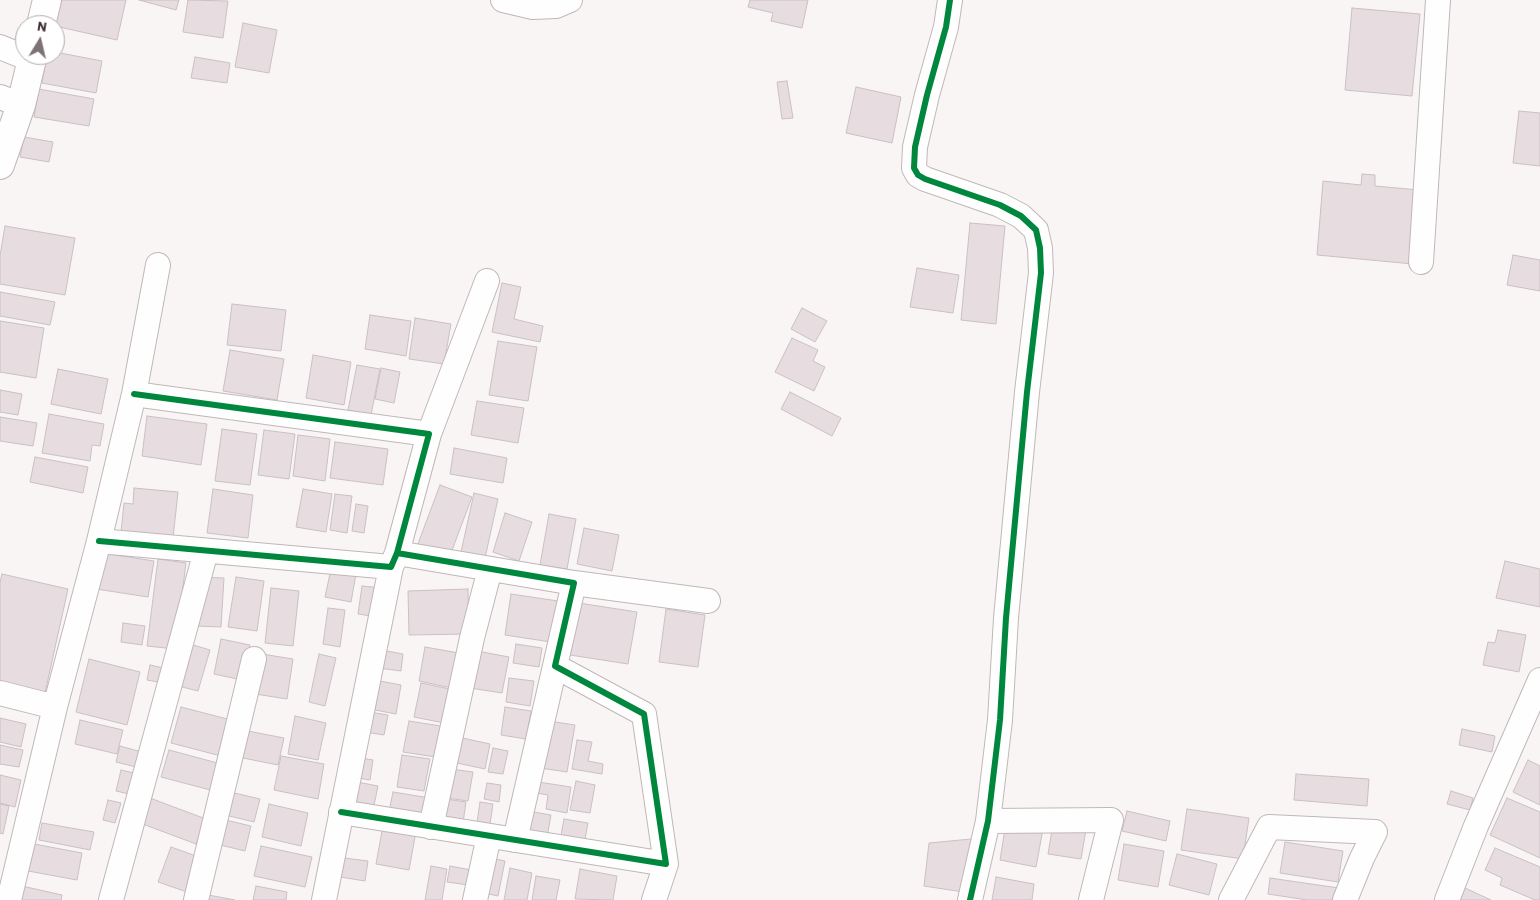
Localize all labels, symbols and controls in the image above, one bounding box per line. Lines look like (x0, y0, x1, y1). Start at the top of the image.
north arrow (15, 15, 65, 65)
text: N (36, 17, 48, 35)

